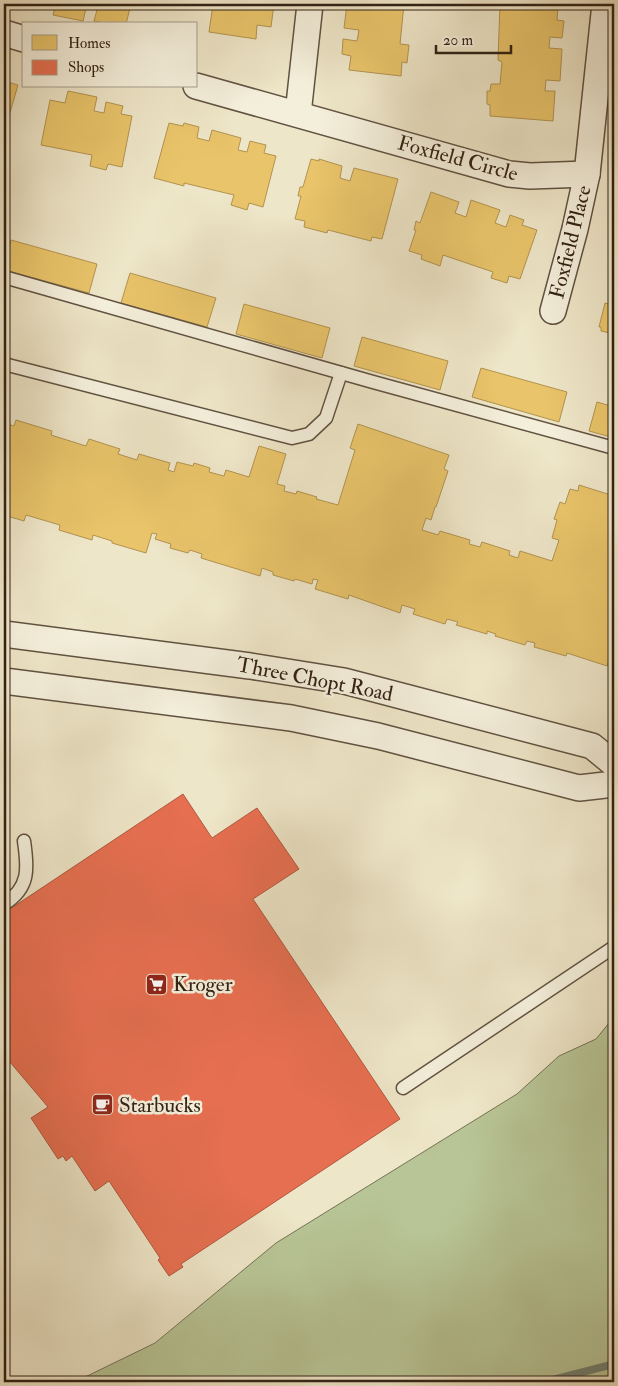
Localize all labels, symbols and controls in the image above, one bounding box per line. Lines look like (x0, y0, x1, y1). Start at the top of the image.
legend (22, 22, 198, 88)
scale bar (436, 22, 510, 54)
text: 20 m (443, 31, 473, 50)
text: Homes (68, 34, 110, 53)
text: Shops (68, 58, 104, 78)
street label: Foxfield Circle (395, 129, 521, 188)
street label: Foxfield Place (543, 182, 598, 302)
street label: Three Chopt Road (234, 651, 396, 708)
place label: Kroger (173, 971, 233, 998)
supermarket icon: Kroger (145, 972, 169, 996)
place label: Starbucks (119, 1092, 201, 1119)
cafe icon: Starbucks (91, 1093, 115, 1117)

